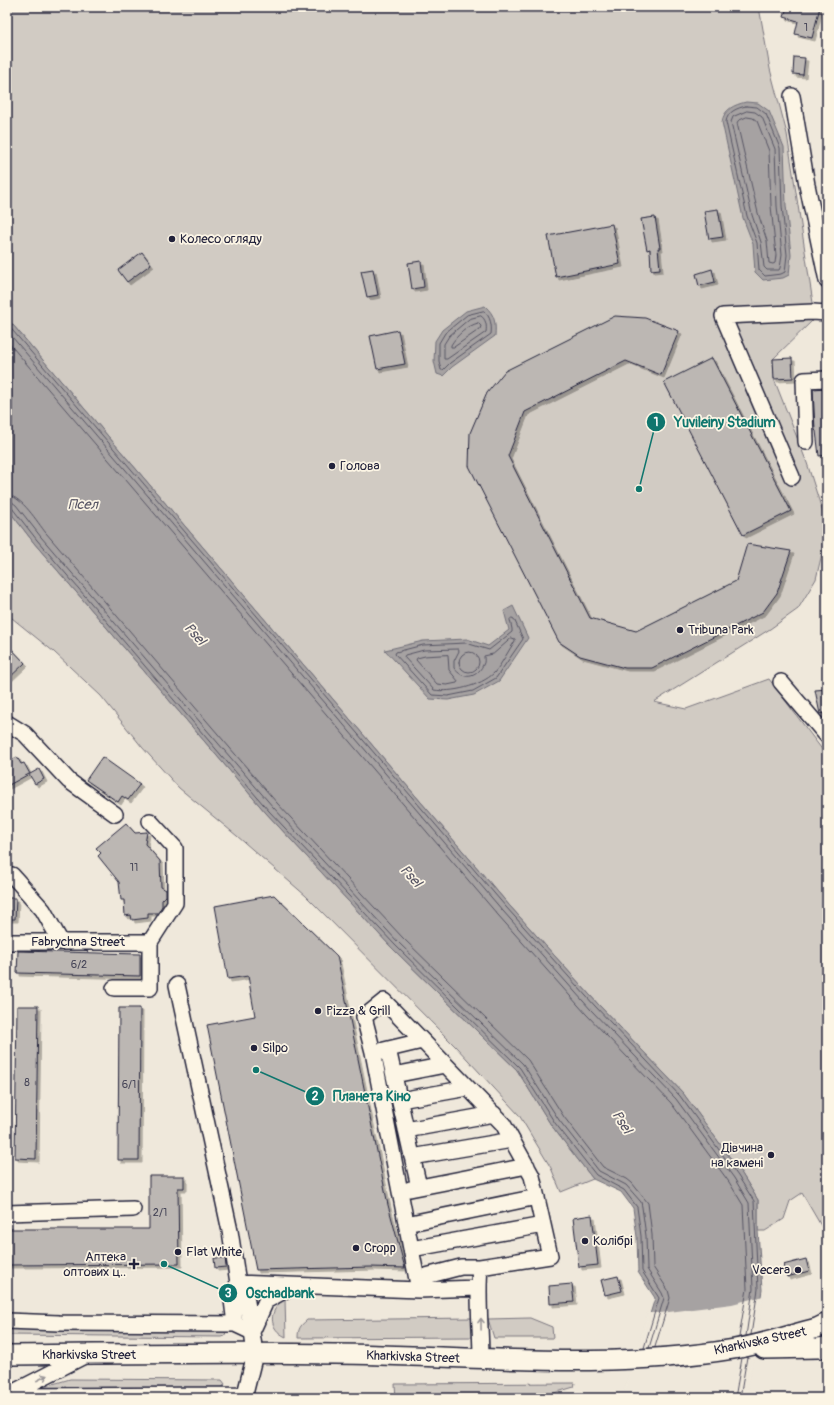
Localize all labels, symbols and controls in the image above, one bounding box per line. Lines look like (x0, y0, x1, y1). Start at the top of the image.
house number: 1 (804, 21, 808, 34)
place label: Колесо огляду (180, 231, 262, 247)
marker: Колесо огляду (167, 234, 177, 244)
callout: Yuvileiny Stadium (646, 409, 784, 435)
text: Yuvileiny Stadium (673, 414, 776, 431)
text: 1 (654, 415, 658, 430)
place label: Голова (340, 458, 379, 474)
marker: Голова (327, 461, 337, 471)
water label: Псел (68, 496, 100, 513)
water label: Psel (181, 619, 211, 650)
place label: Tribuna Park (688, 622, 754, 638)
marker: Tribuna Park (675, 625, 685, 635)
house number: 11 (130, 861, 138, 874)
water label: Psel (397, 861, 427, 892)
street label: Fabrychna Street (31, 934, 126, 950)
house number: 6/2 (71, 958, 87, 971)
place label: Pizza & Grill (326, 1003, 391, 1019)
marker: Pizza & Grill (313, 1006, 323, 1016)
place label: Silpo (262, 1040, 288, 1056)
marker: Silpo (249, 1043, 259, 1053)
house number: 8 (24, 1076, 30, 1089)
house number: 6/1 (122, 1078, 136, 1091)
callout: Планета Кіно (305, 1083, 419, 1109)
text: Планета Кіно (333, 1088, 411, 1105)
text: 2 (312, 1089, 319, 1104)
water label: Psel (608, 1107, 637, 1138)
place label: Дівчина на камені (711, 1140, 763, 1171)
marker: Дівчина на камені (766, 1150, 776, 1160)
house number: 2/1 (153, 1206, 167, 1219)
place label: Колібрі (593, 1233, 633, 1249)
marker: Колібрі (580, 1236, 590, 1246)
place label: Cropp (364, 1240, 396, 1256)
marker: Cropp (351, 1243, 361, 1253)
place label: Flat White (186, 1244, 243, 1260)
marker: Flat White (173, 1247, 183, 1257)
place label: Аптека оптових ц.. (64, 1249, 126, 1280)
marker: Аптека оптових ц.. (129, 1259, 139, 1269)
place label: Vecera (752, 1262, 790, 1278)
marker: Vecera (793, 1265, 803, 1275)
callout: Oschadbank (218, 1280, 322, 1306)
text: Oschadbank (246, 1285, 315, 1302)
text: 3 (225, 1286, 232, 1301)
one-way arrow (477, 1318, 484, 1331)
street label: Kharkivska Street (712, 1323, 808, 1359)
street label: Kharkivska Street (42, 1347, 137, 1363)
street label: Kharkivska Street (366, 1347, 461, 1367)
one-way arrow (35, 1374, 47, 1381)

